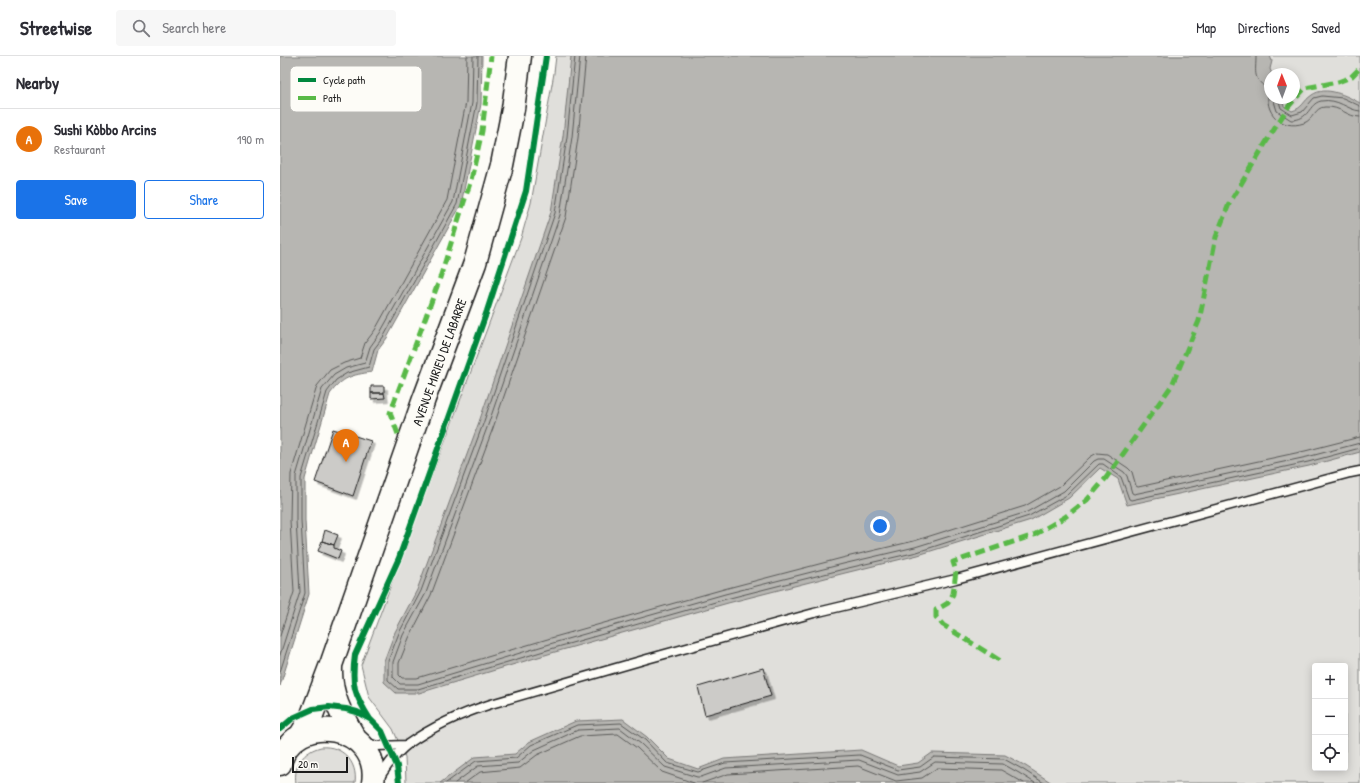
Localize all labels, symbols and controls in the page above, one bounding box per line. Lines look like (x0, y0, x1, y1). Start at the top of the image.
search box (116, 10, 396, 46)
text: Streetwise (20, 15, 92, 41)
icon: search (130, 17, 152, 39)
text: Search here (162, 17, 226, 38)
text: Map (1196, 18, 1216, 37)
text: Directions (1238, 18, 1289, 37)
text: Saved (1311, 18, 1340, 37)
legend (290, 66, 422, 112)
north arrow (1264, 68, 1300, 104)
text: Nearby (16, 71, 59, 94)
text: Cycle path (323, 73, 366, 87)
text: Path (323, 91, 341, 105)
text: Sushi Kòbbo Arcins (54, 119, 156, 140)
text: A (26, 130, 32, 148)
text: 190 m (237, 130, 264, 148)
text: Restaurant (54, 140, 105, 158)
button: Save (16, 180, 136, 219)
button: Share (144, 180, 264, 219)
street label: AVENUE MIRIEU DE LABARRE (408, 296, 471, 428)
pin: A (333, 429, 359, 462)
your location (870, 516, 890, 536)
map controls (1312, 663, 1348, 771)
button: + (1312, 663, 1348, 699)
button: − (1312, 699, 1348, 735)
button: locate (1312, 735, 1348, 771)
scale bar (292, 755, 348, 774)
text: 20 m (298, 757, 318, 771)

